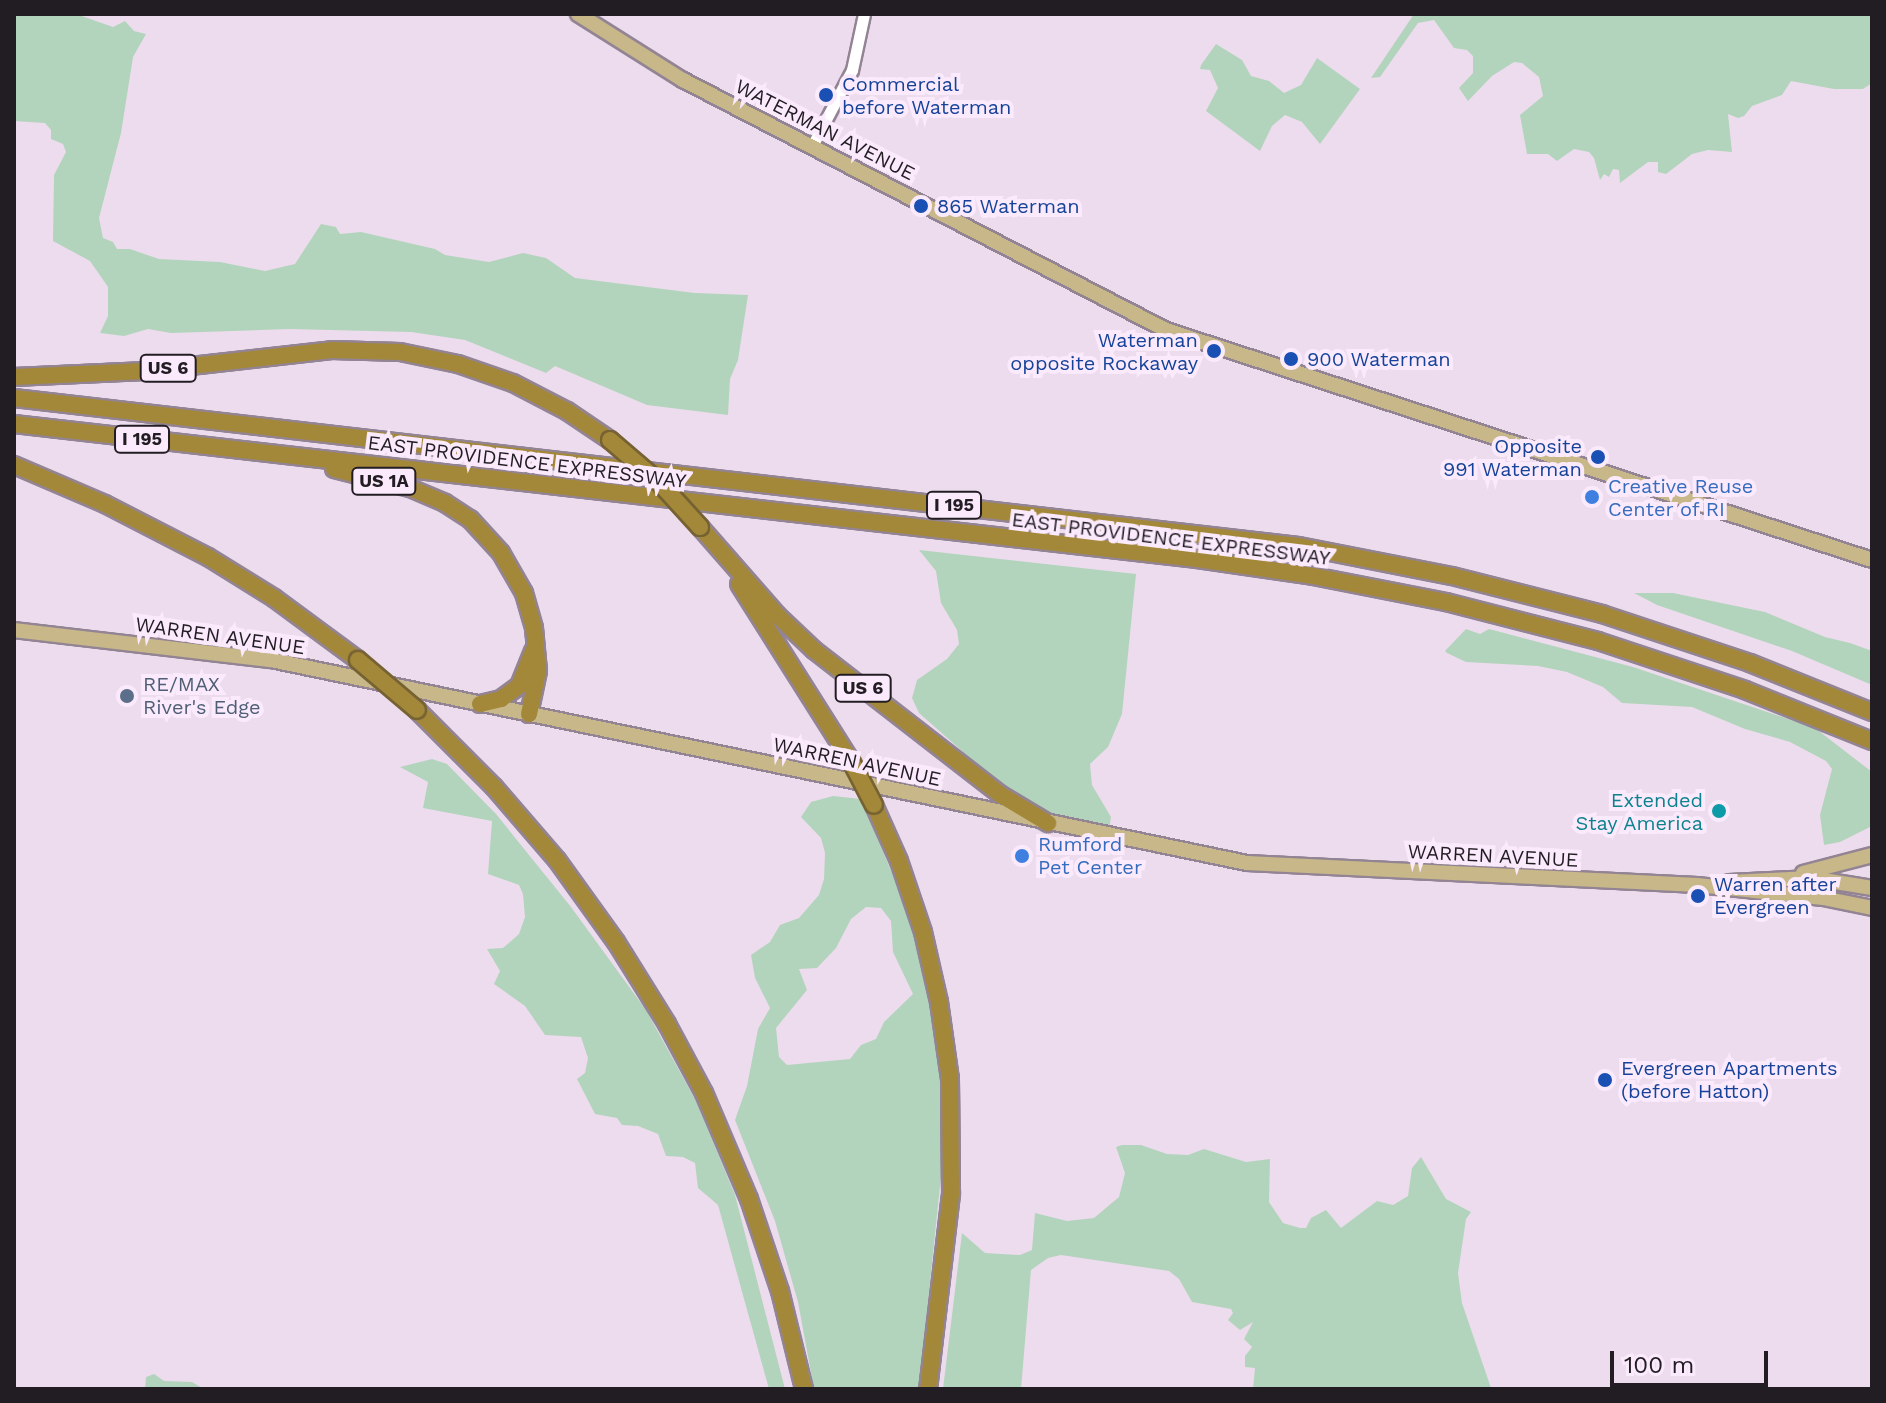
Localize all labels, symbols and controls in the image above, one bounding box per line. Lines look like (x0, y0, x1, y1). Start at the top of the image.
place label: Commercial before Waterman (842, 72, 1012, 119)
street label: WATERMAN AVENUE (731, 74, 919, 186)
marker: Commercial before Waterman (817, 86, 835, 104)
place label: 865 Waterman (937, 194, 1080, 218)
marker: 865 Waterman (912, 197, 930, 215)
place label: Waterman opposite Rockaway (1010, 328, 1198, 375)
marker: Waterman opposite Rockaway (1205, 342, 1223, 360)
place label: 900 Waterman (1307, 347, 1451, 371)
marker: 900 Waterman (1282, 350, 1300, 368)
road number: US 6 (138, 354, 198, 382)
road number: I 195 (112, 425, 172, 453)
street label: EAST PROVIDENCE EXPRESSWAY (366, 431, 688, 493)
place label: Opposite 991 Waterman (1443, 434, 1582, 481)
marker: Opposite 991 Waterman (1589, 448, 1607, 466)
road number: US 1A (350, 467, 418, 495)
place label: Creative Reuse Center of RI (1608, 474, 1753, 521)
marker: Creative Reuse Center of RI (1583, 488, 1601, 506)
road number: I 195 (924, 491, 984, 519)
street label: EAST PROVIDENCE EXPRESSWAY (1010, 508, 1332, 570)
street label: WARREN AVENUE (133, 612, 307, 660)
place label: RE/MAX River's Edge (143, 672, 260, 719)
road number: US 6 (833, 674, 893, 702)
marker: RE/MAX River's Edge (118, 687, 136, 705)
street label: WARREN AVENUE (770, 732, 944, 792)
place label: Extended Stay America (1574, 788, 1703, 835)
marker: Extended Stay America (1710, 802, 1728, 820)
place label: Rumford Pet Center (1038, 832, 1142, 879)
street label: WARREN AVENUE (1407, 840, 1579, 872)
marker: Rumford Pet Center (1013, 847, 1031, 865)
place label: Warren after Evergreen (1714, 872, 1837, 919)
marker: Warren after Evergreen (1689, 887, 1707, 905)
place label: Evergreen Apartments (before Hatton) (1621, 1056, 1838, 1103)
marker: Evergreen Apartments (before Hatton) (1596, 1071, 1614, 1089)
scale bar (1614, 1335, 1772, 1385)
text: 100 m (1624, 1351, 1694, 1379)

